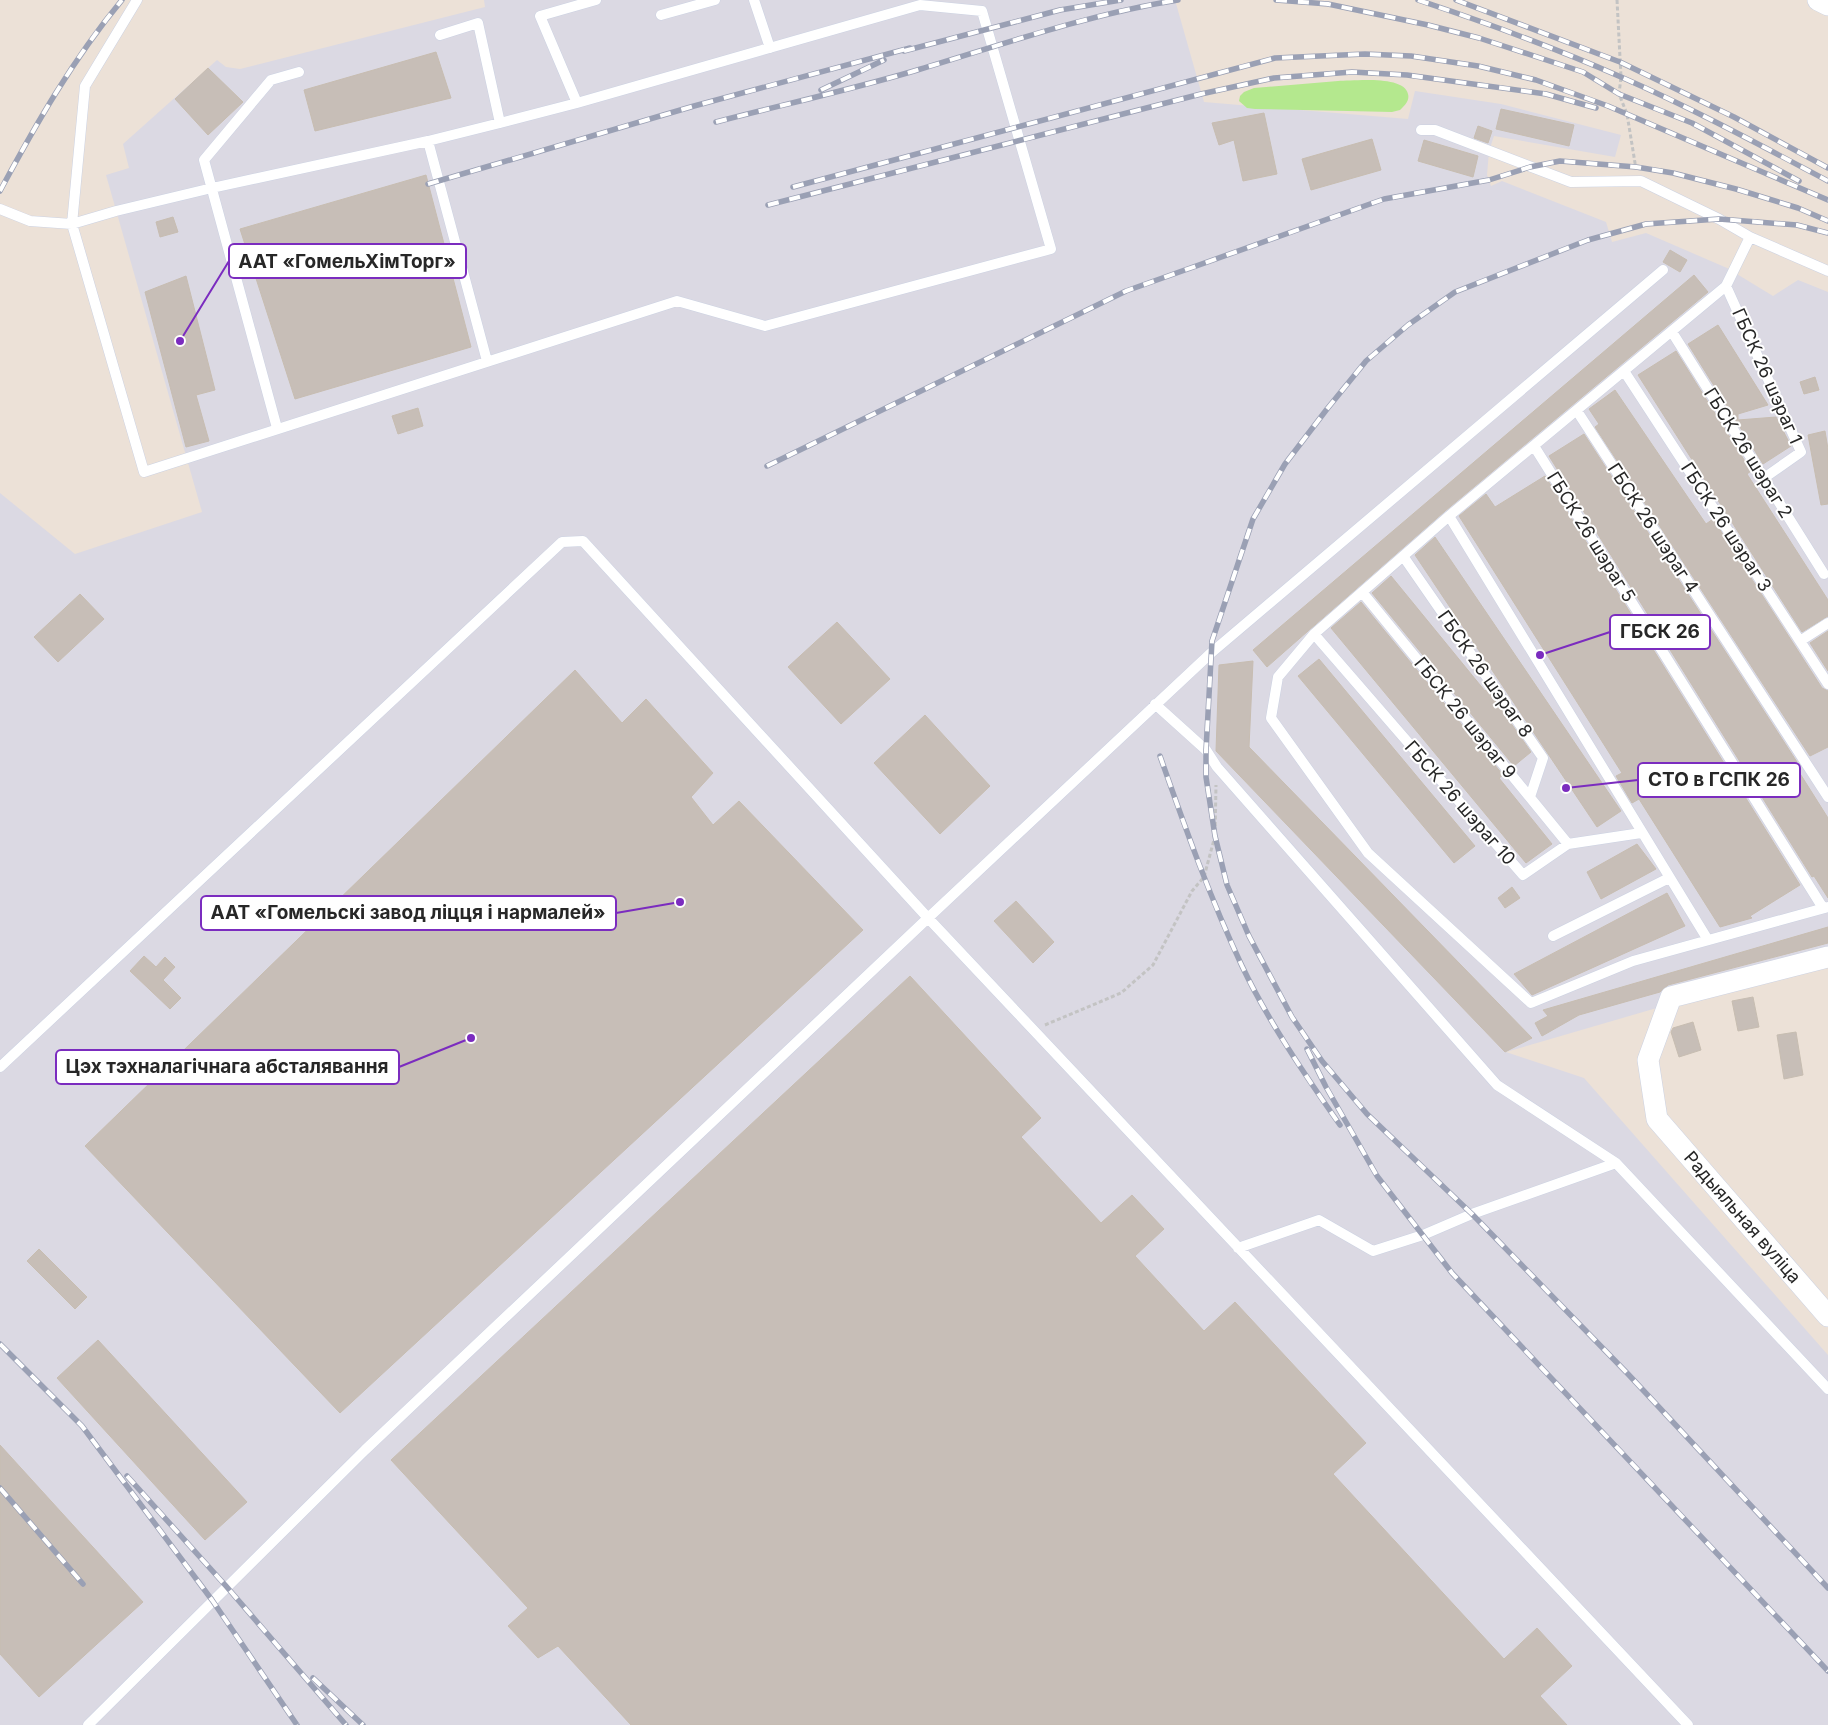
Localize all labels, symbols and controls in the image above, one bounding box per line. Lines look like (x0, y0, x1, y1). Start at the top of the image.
callout: ААТ «ГомельХімТорг» (229, 244, 466, 278)
text: ААТ «ГомельХімТорг» (238, 250, 456, 273)
street label: ГБСК 26 шэраг 1 (1728, 305, 1807, 447)
street label: ГБСК 26 шэраг 2 (1700, 384, 1797, 522)
street label: ГБСК 26 шэраг 3 (1677, 458, 1776, 595)
street label: ГБСК 26 шэраг 4 (1604, 459, 1703, 597)
street label: ГБСК 26 шэраг 5 (1543, 468, 1640, 606)
street label: ГБСК 26 шэраг 8 (1434, 606, 1537, 741)
callout: ГБСК 26 (1610, 615, 1710, 649)
text: ГБСК 26 (1620, 620, 1700, 643)
street label: ГБСК 26 шэраг 9 (1410, 653, 1521, 783)
street label: ГБСК 26 шэраг 10 (1401, 736, 1520, 869)
callout: СТО в ГСПК 26 (1638, 763, 1800, 797)
text: СТО в ГСПК 26 (1648, 768, 1790, 791)
callout: ААТ «Гомельскі завод ліцця і нармалей» (201, 896, 616, 930)
text: ААТ «Гомельскі завод ліцця і нармалей» (210, 901, 606, 924)
callout: Цэх тэхналагічнага абсталявання (56, 1050, 399, 1084)
text: Цэх тэхналагічнага абсталявання (65, 1055, 389, 1078)
street label: Радыяльная вуліца (1680, 1147, 1806, 1287)

